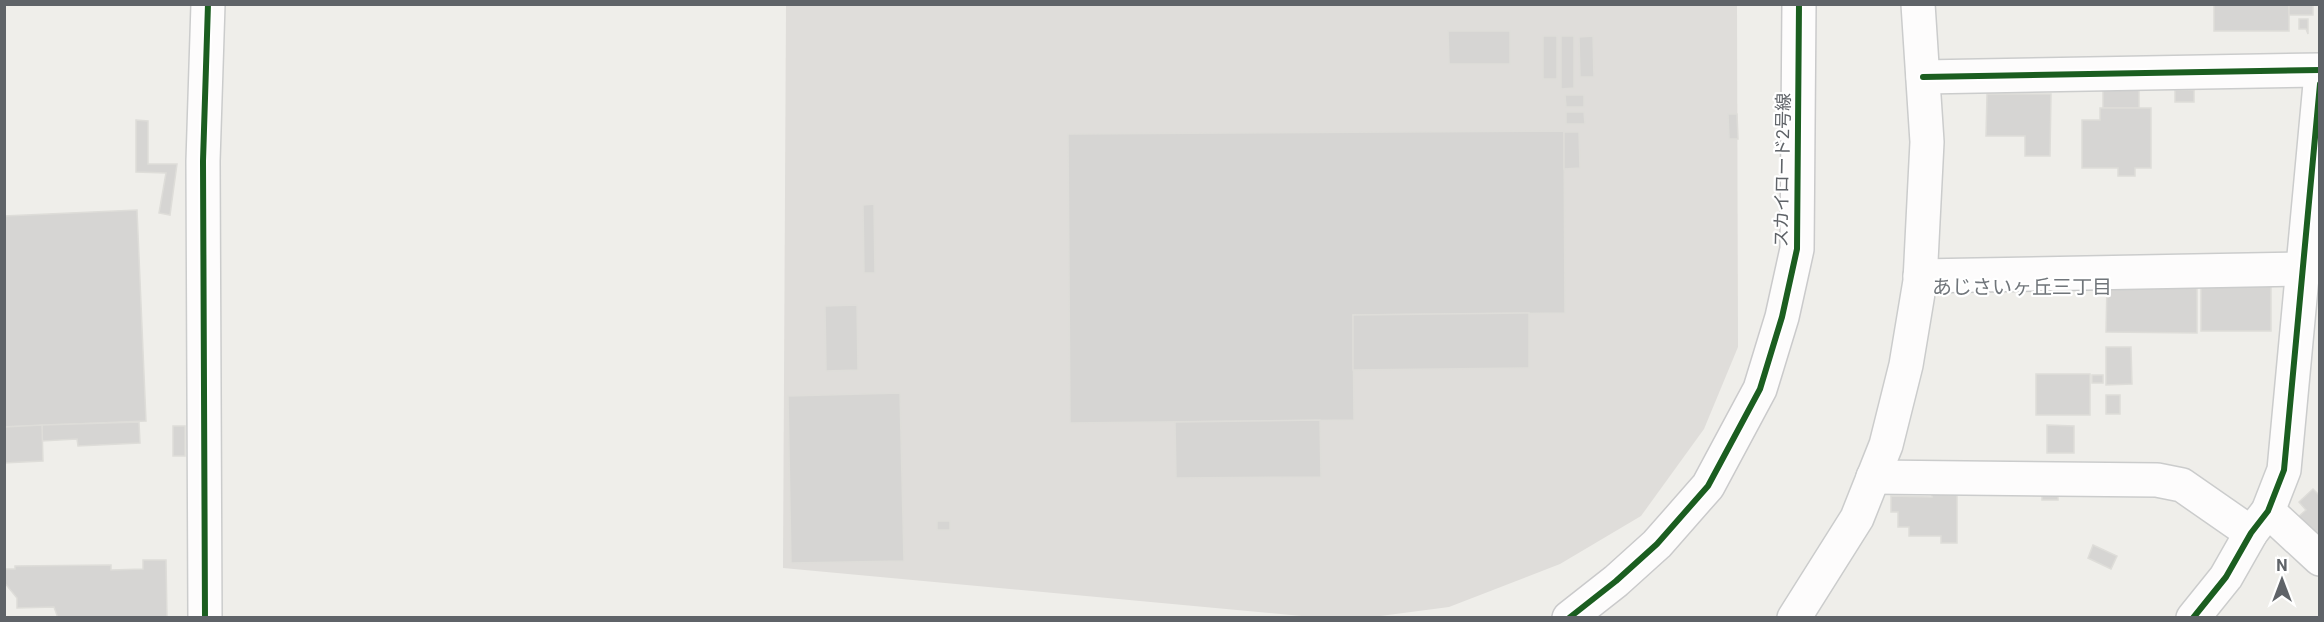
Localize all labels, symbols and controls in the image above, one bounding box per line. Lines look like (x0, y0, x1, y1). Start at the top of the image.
street label: スカイロード2号線 (1770, 93, 1794, 247)
district label: あじさいヶ丘三丁目 (1932, 275, 2112, 299)
north arrow (2252, 550, 2312, 610)
text: N (2276, 556, 2288, 575)

